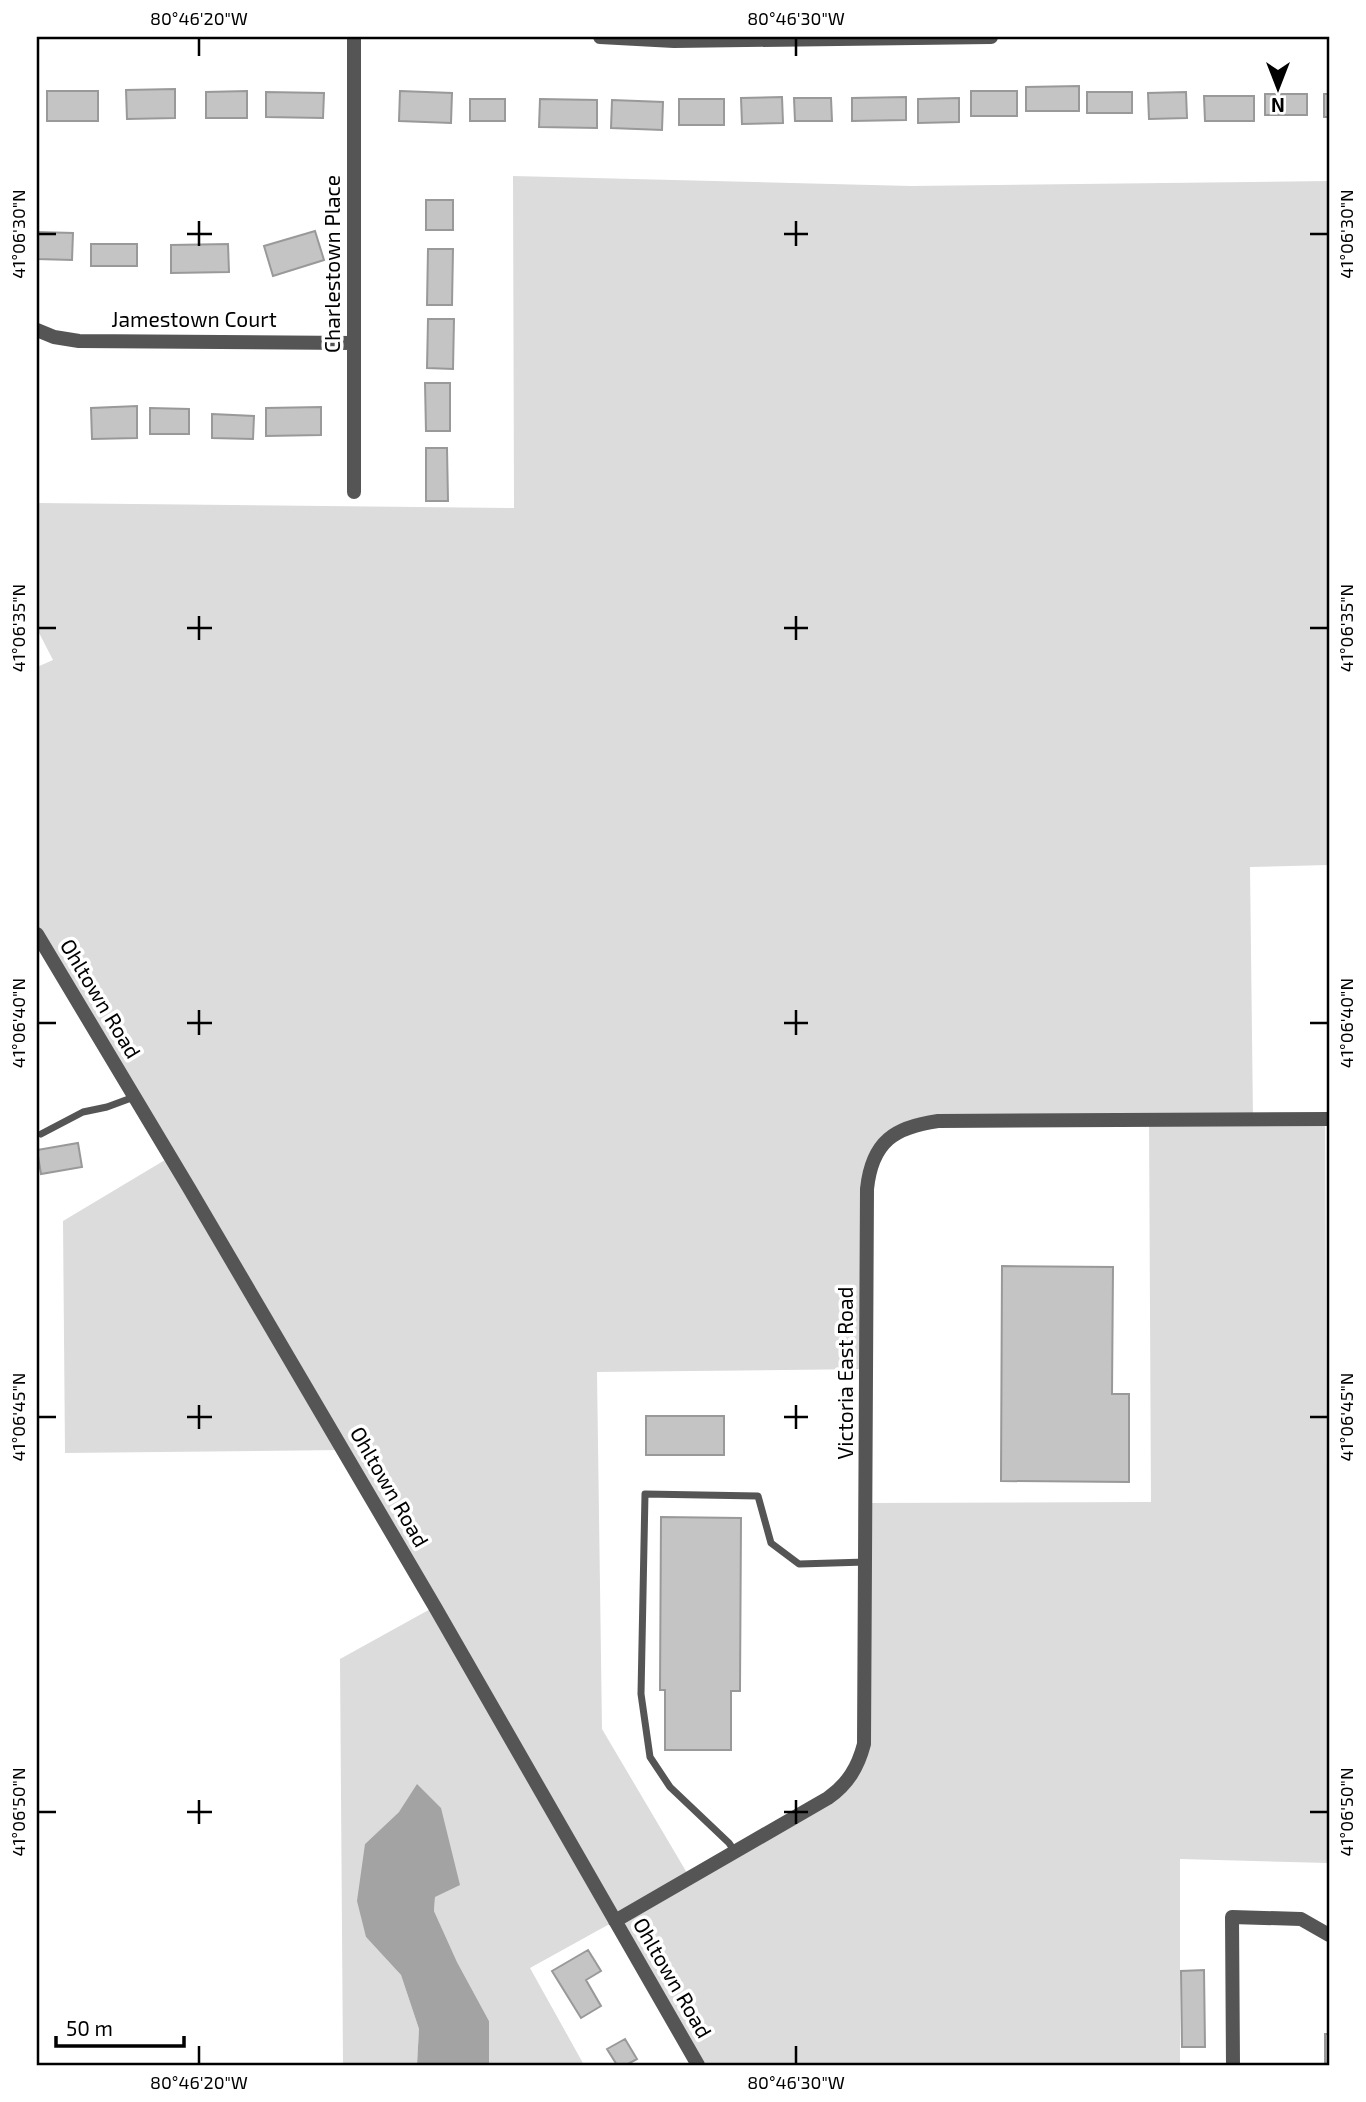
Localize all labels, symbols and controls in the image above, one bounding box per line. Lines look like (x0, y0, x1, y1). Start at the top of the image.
text: 80°46'20"W (150, 7, 248, 29)
text: 80°46'30"W (747, 7, 845, 29)
north arrow (1244, 52, 1314, 122)
text: N (1271, 94, 1285, 117)
street label: Charlestown Place (319, 175, 344, 353)
text: 41°06'30"N (7, 189, 29, 279)
text: 41°06'30"N (1335, 189, 1357, 279)
street label: Jamestown Court (111, 306, 277, 331)
text: 41°06'35"N (7, 584, 29, 672)
text: 41°06'35"N (1335, 584, 1357, 672)
street label: Ohltown Road (56, 934, 147, 1062)
text: 41°06'40"N (7, 978, 29, 1068)
text: 41°06'40"N (1335, 978, 1357, 1068)
street label: Victoria East Road (832, 1286, 857, 1460)
text: 41°06'45"N (7, 1372, 29, 1462)
text: 41°06'45"N (1335, 1372, 1357, 1462)
street label: Ohltown Road (346, 1422, 435, 1551)
text: 41°06'50"N (7, 1767, 29, 1857)
text: 41°06'50"N (1335, 1767, 1357, 1857)
street label: Ohltown Road (629, 1913, 718, 2042)
scale bar (56, 2004, 184, 2048)
text: 50 m (66, 2015, 113, 2040)
text: 80°46'20"W (150, 2071, 248, 2093)
text: 80°46'30"W (747, 2071, 845, 2093)

